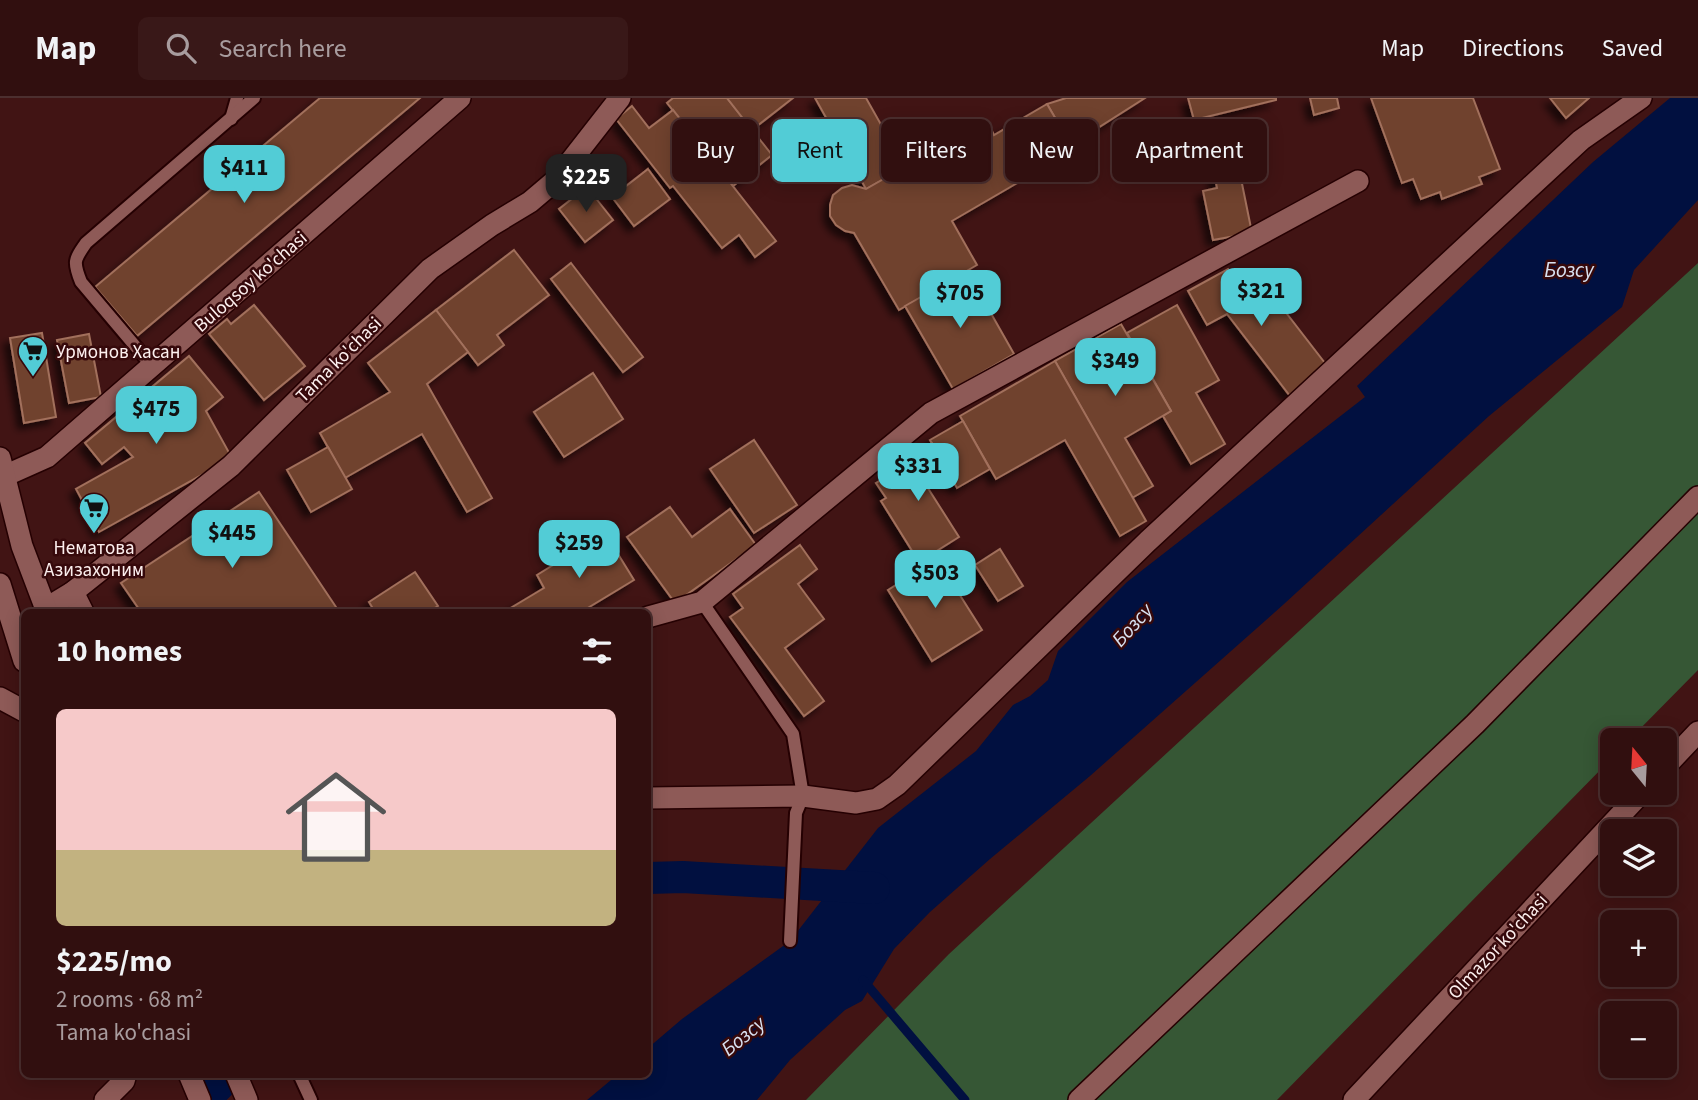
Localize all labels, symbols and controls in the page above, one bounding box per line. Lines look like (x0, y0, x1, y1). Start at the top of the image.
search box (138, 17, 628, 80)
text: Map (35, 25, 96, 72)
icon: search (162, 29, 200, 67)
text: Search here (218, 30, 347, 67)
text: Map (1381, 31, 1424, 66)
text: Directions (1462, 31, 1564, 66)
text: Saved (1602, 31, 1663, 66)
chip: Buy (672, 119, 758, 182)
chip: Rent (772, 119, 867, 182)
chip: Filters (881, 119, 991, 182)
chip: New (1005, 119, 1098, 182)
chip: Apartment (1112, 119, 1267, 182)
pin: $411 (203, 146, 285, 205)
text: $411 (220, 151, 268, 184)
pin: $225 (545, 155, 627, 214)
text: $225 (562, 160, 610, 193)
street label: Buloqsoy ko'chasi (188, 225, 314, 339)
water label: Бозсу (1544, 255, 1595, 285)
pin: $321 (1220, 268, 1302, 328)
pin: $705 (919, 271, 1001, 330)
text: $321 (1237, 274, 1285, 307)
text: $705 (936, 276, 984, 309)
street label: Tama ko'chasi (290, 311, 388, 409)
supermarket icon: Урмонов Хасан (16, 334, 50, 378)
pin: $349 (1074, 338, 1156, 398)
place label: Урмонов Хасан (56, 339, 180, 366)
text: $349 (1091, 344, 1139, 377)
pin: $475 (115, 386, 197, 446)
text: $475 (132, 392, 180, 425)
pin: $331 (877, 444, 959, 503)
text: $331 (894, 449, 942, 482)
supermarket icon: Нематова Азизахоним (77, 491, 111, 535)
pin: $445 (191, 510, 273, 570)
text: $445 (208, 516, 256, 549)
pin: $259 (538, 520, 620, 580)
text: $259 (555, 526, 603, 559)
place label: Нематова Азизахоним (44, 535, 144, 584)
pin: $503 (894, 550, 976, 610)
text: $503 (911, 556, 959, 589)
water label: Бозсу (1104, 595, 1161, 653)
text: 10 homes (56, 630, 182, 673)
icon: filters (578, 632, 616, 670)
north arrow (1600, 728, 1676, 805)
map controls (1600, 728, 1677, 1078)
icon: home (273, 754, 399, 880)
button: layers (1600, 819, 1677, 896)
street label: Olmazor ko'chasi (1442, 888, 1554, 1006)
button: + (1600, 910, 1677, 987)
text: $225/mo (56, 940, 172, 983)
text: 2 rooms · 68 m² (56, 983, 203, 1016)
button: − (1600, 1001, 1677, 1078)
water label: Бозсу (714, 1008, 773, 1063)
text: Tama ko'chasi (56, 1016, 191, 1049)

